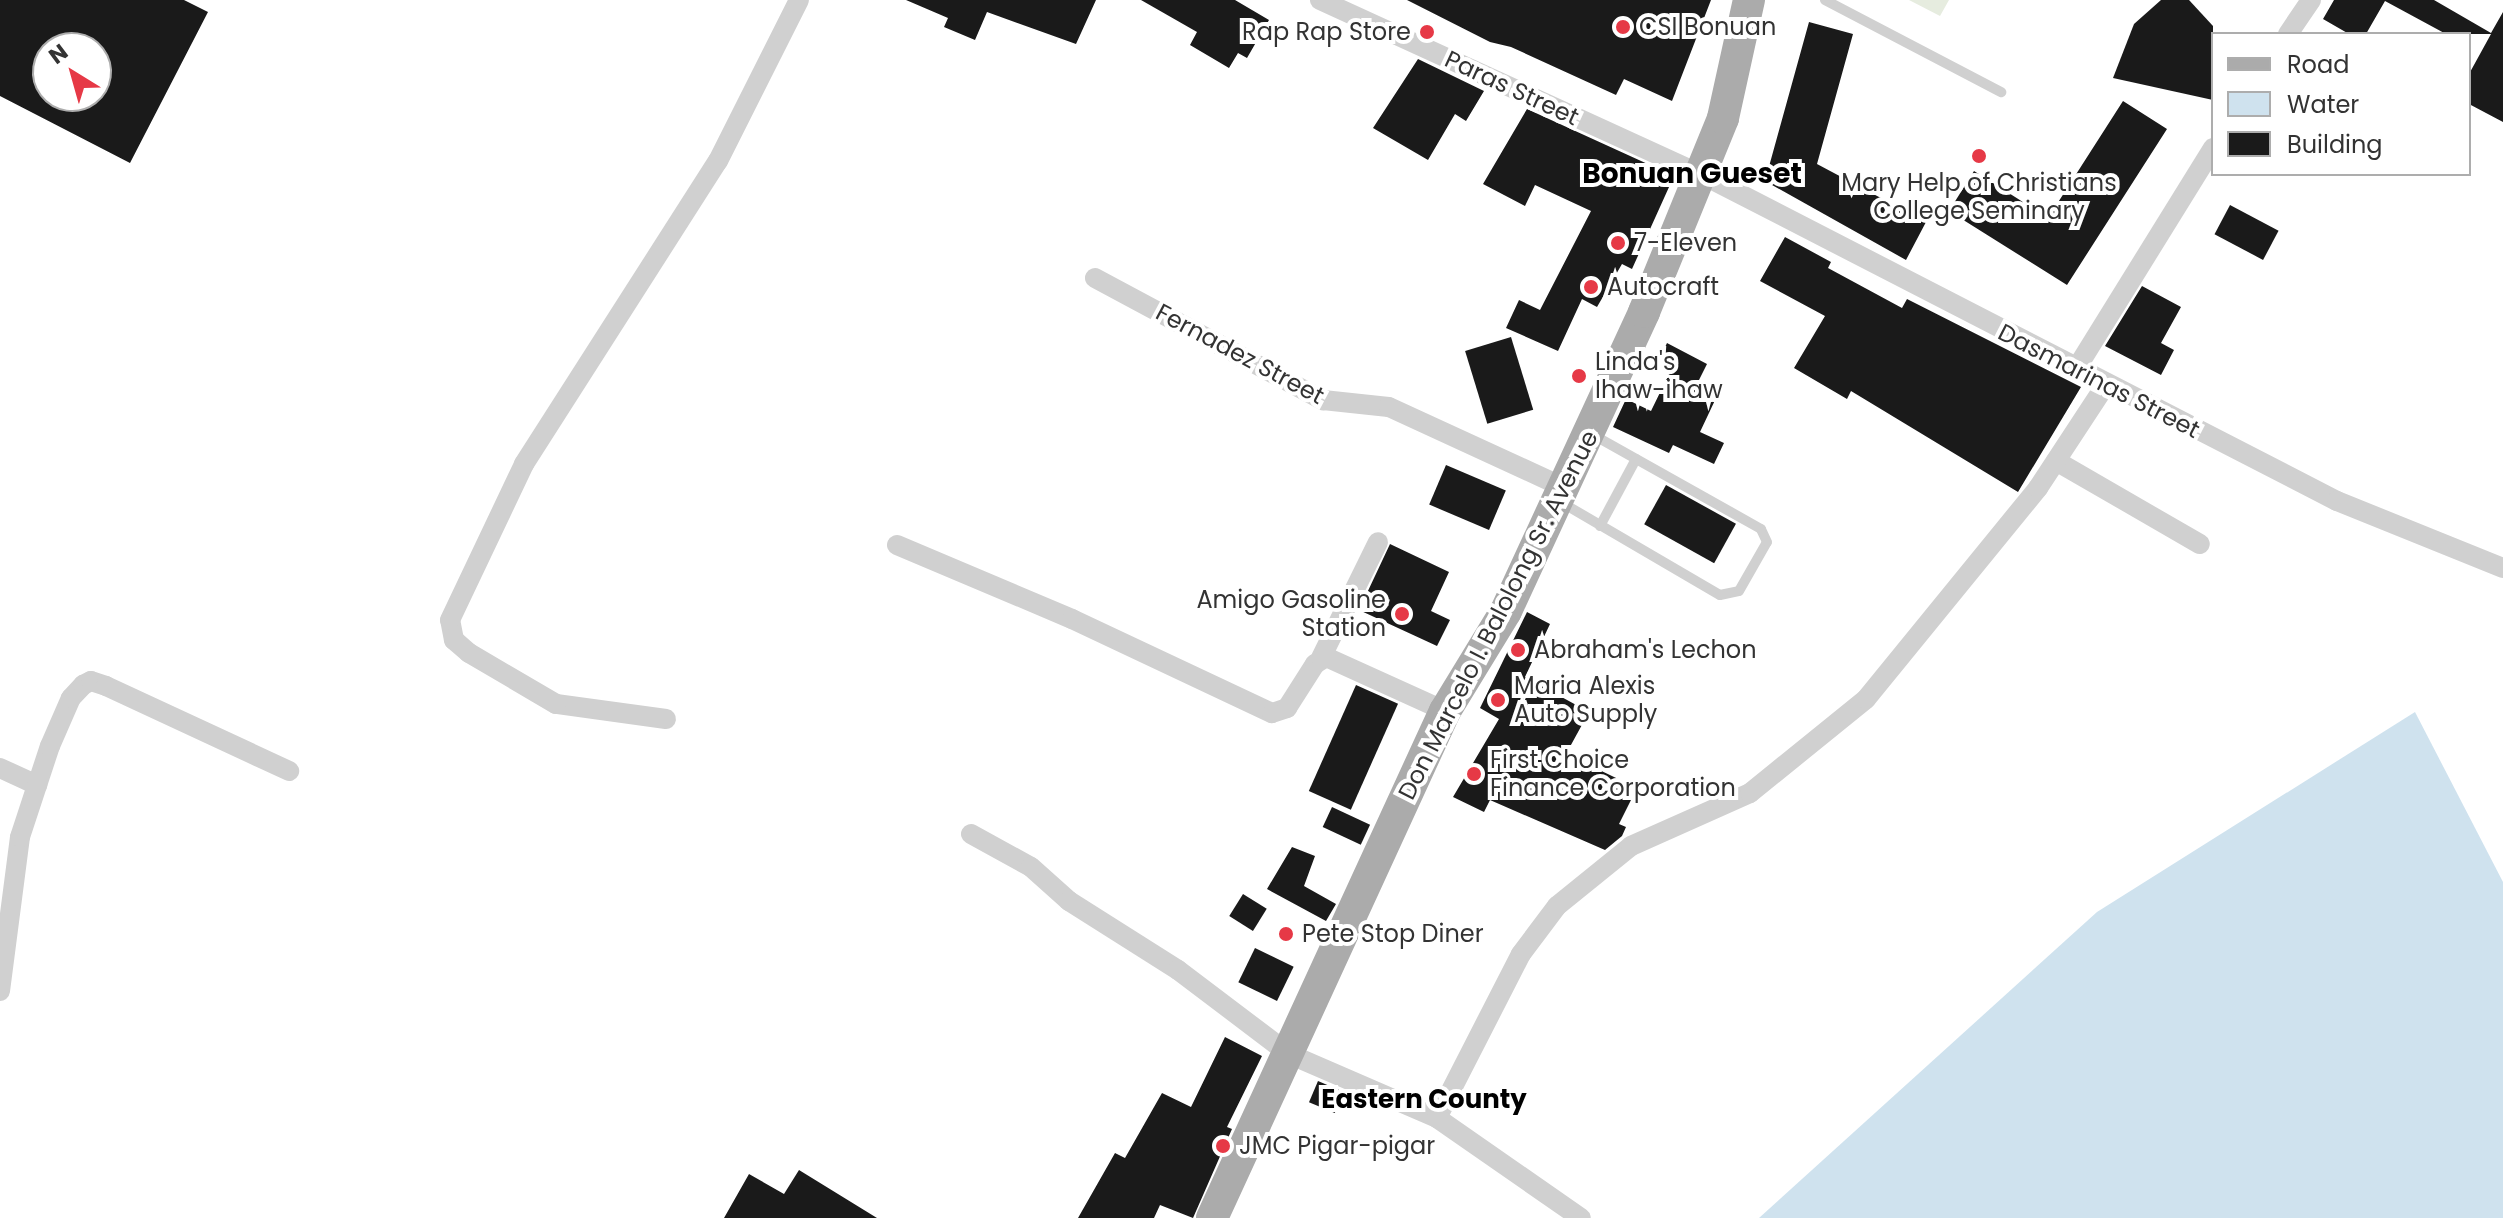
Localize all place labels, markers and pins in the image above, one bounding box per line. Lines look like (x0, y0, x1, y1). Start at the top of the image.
place label: CSI Bonuan (1639, 13, 1776, 41)
place label: Rap Rap Store (1242, 18, 1411, 46)
marker: CSI Bonuan (1614, 18, 1632, 36)
marker: Rap Rap Store (1418, 23, 1436, 41)
marker: Mary Help of Christians College Seminary (1970, 147, 1988, 165)
place label: Mary Help of Christians College Seminary (1841, 169, 2117, 225)
place label: 7-Eleven (1634, 229, 1737, 257)
marker: 7-Eleven (1609, 234, 1627, 252)
place label: Autocraft (1607, 273, 1719, 301)
marker: Autocraft (1582, 278, 1600, 296)
place label: Linda's Ihaw-ihaw (1595, 348, 1723, 404)
marker: Linda's Ihaw-ihaw (1570, 367, 1588, 385)
place label: Amigo Gasoline Station (1196, 586, 1386, 642)
marker: Amigo Gasoline Station (1393, 605, 1411, 623)
place label: Abraham's Lechon (1534, 636, 1757, 664)
marker: Abraham's Lechon (1509, 641, 1527, 659)
place label: Maria Alexis Auto Supply (1514, 672, 1657, 728)
marker: Maria Alexis Auto Supply (1489, 691, 1507, 709)
place label: First Choice Finance Corporation (1490, 746, 1736, 802)
marker: First Choice Finance Corporation (1465, 765, 1483, 783)
place label: Pete Stop Diner (1302, 920, 1484, 948)
marker: Pete Stop Diner (1277, 925, 1295, 943)
place label: JMC Pigar-pigar (1239, 1132, 1435, 1160)
marker: JMC Pigar-pigar (1214, 1137, 1232, 1155)

